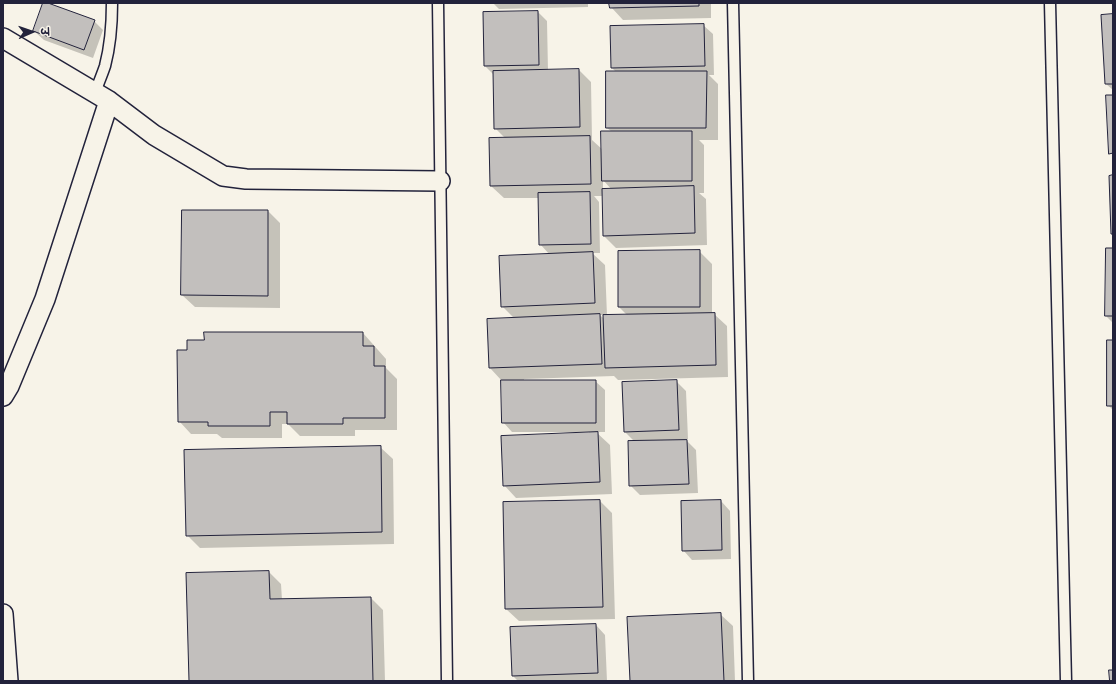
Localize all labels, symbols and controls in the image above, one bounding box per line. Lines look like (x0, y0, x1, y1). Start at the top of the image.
north arrow (12, 12, 52, 52)
text: उ (37, 28, 52, 35)

